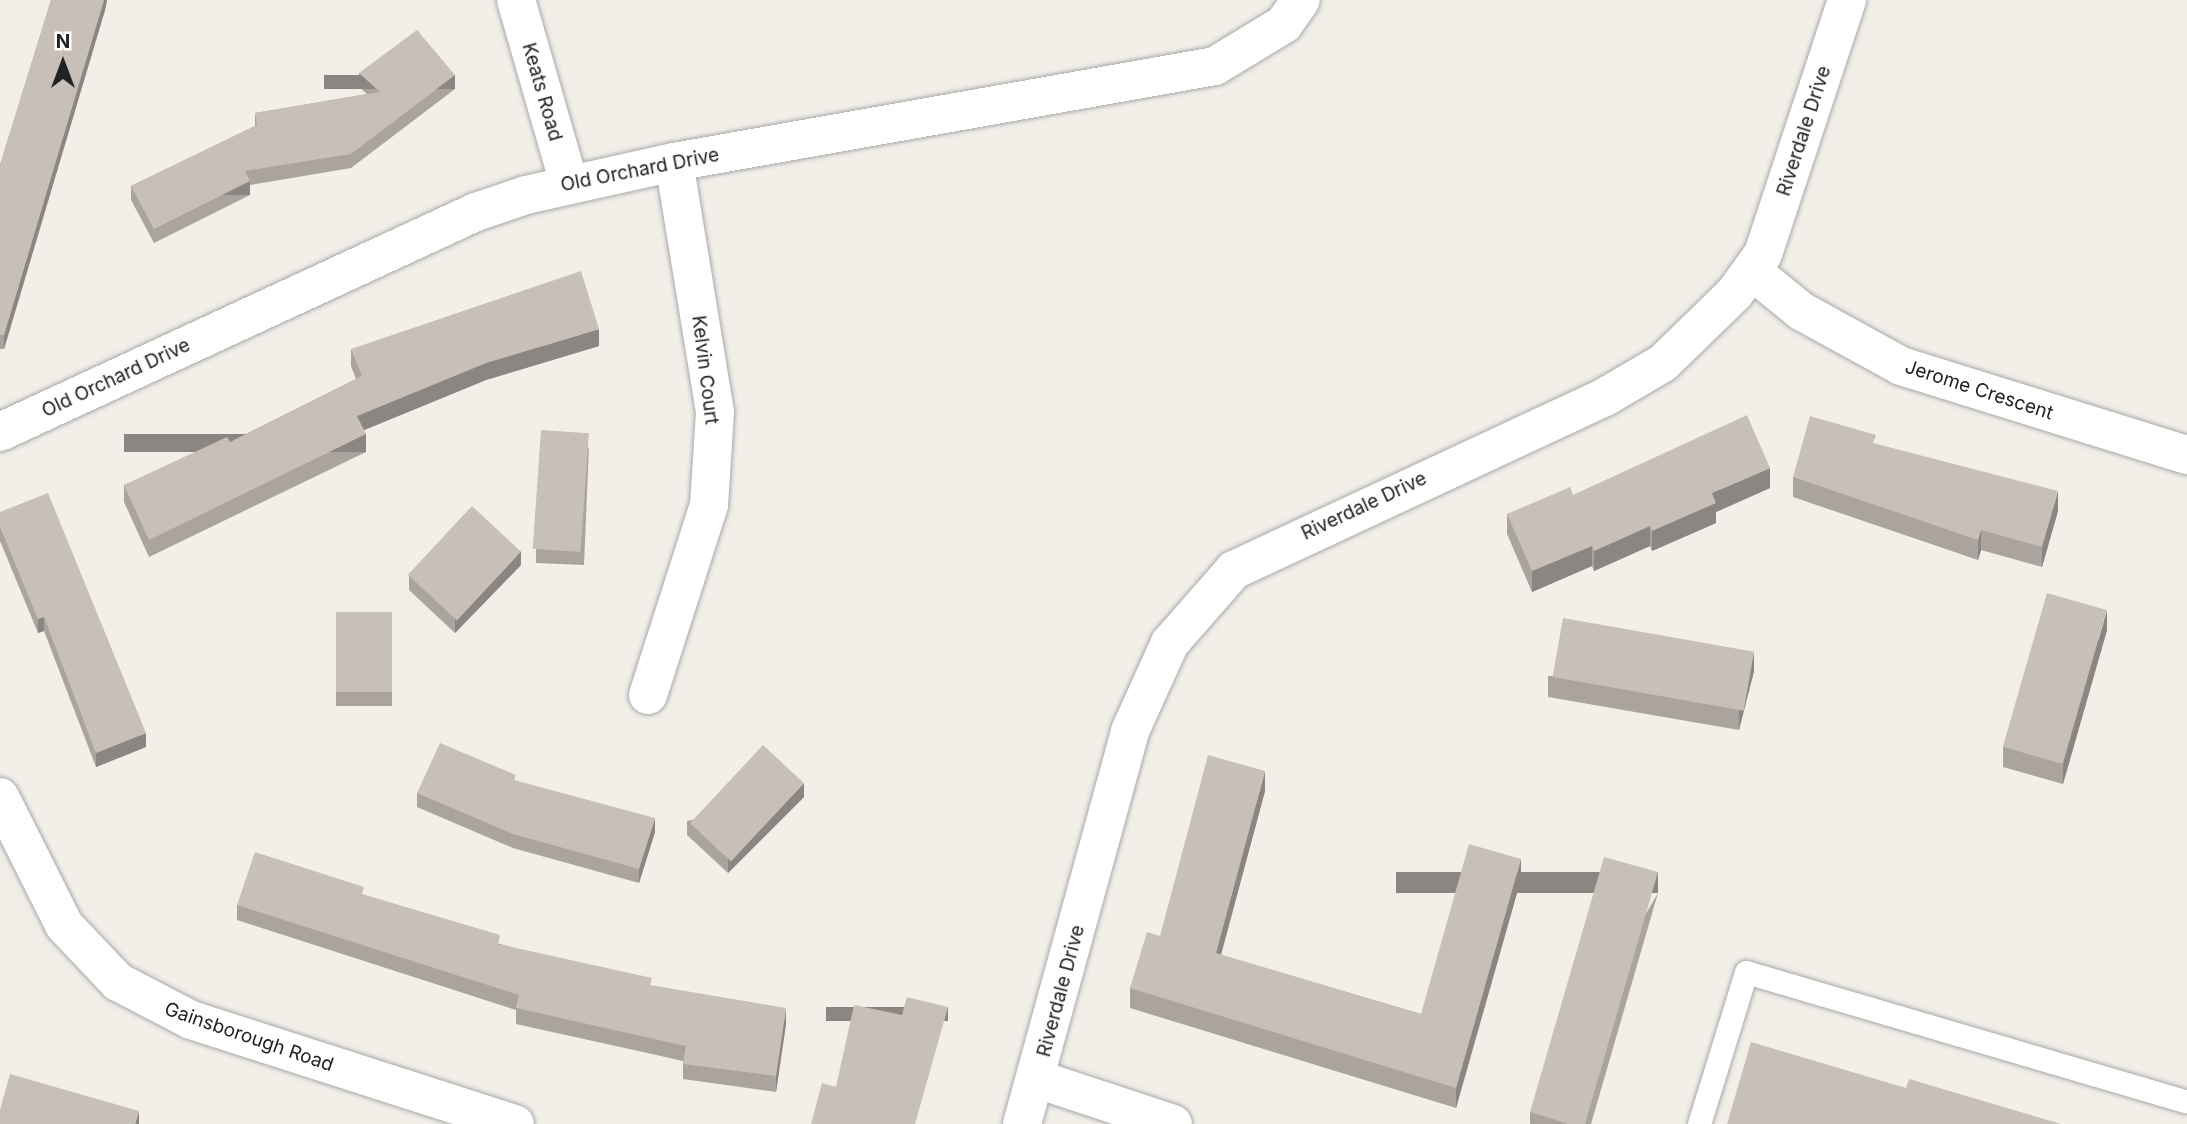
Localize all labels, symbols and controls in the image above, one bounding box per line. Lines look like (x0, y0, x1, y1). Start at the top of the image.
north arrow (28, 28, 98, 98)
text: N (56, 30, 70, 53)
street label: Keats Road (517, 40, 567, 144)
street label: Riverdale Drive (1772, 63, 1836, 199)
street label: Old Orchard Drive (559, 143, 721, 197)
street label: Kelvin Court (687, 314, 723, 426)
street label: Old Orchard Drive (38, 334, 194, 422)
street label: Jerome Crescent (1902, 355, 2056, 425)
street label: Riverdale Drive (1298, 467, 1430, 545)
street label: Riverdale Drive (1032, 923, 1090, 1059)
street label: Gainsborough Road (161, 997, 337, 1077)

